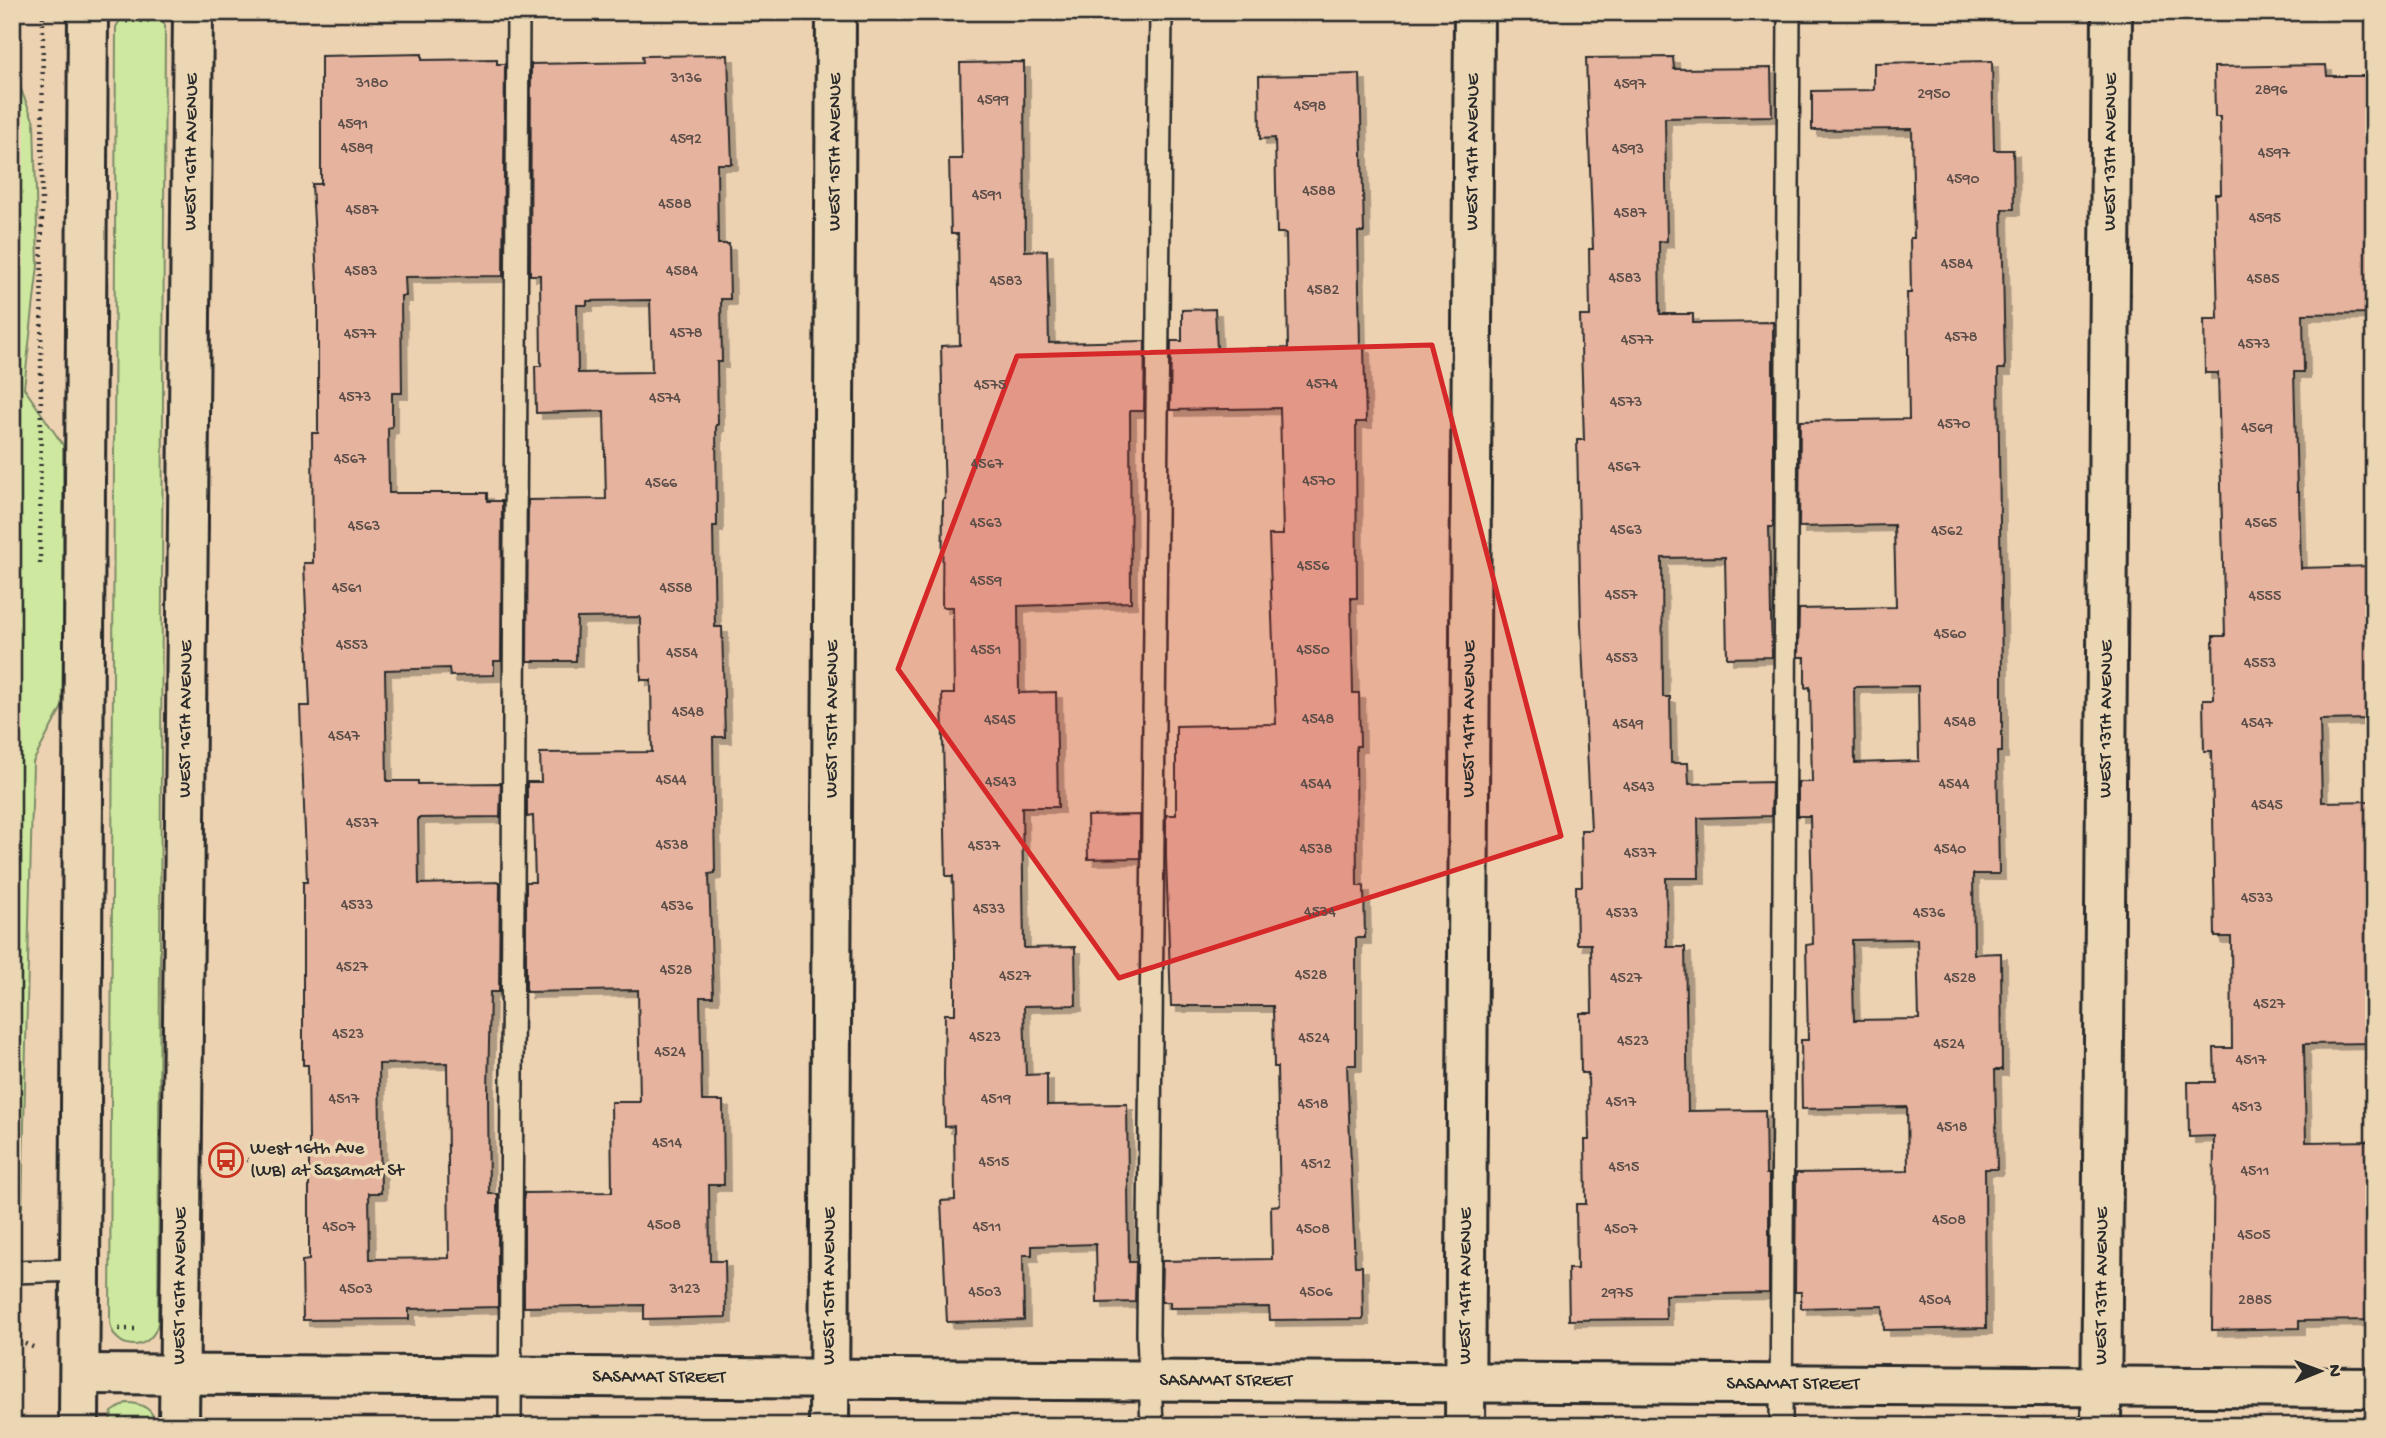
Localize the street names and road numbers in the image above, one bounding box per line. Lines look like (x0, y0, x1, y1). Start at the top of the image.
street label: WEST 16TH AVENUE (179, 72, 204, 231)
street label: WEST 15TH AVENUE (823, 72, 847, 231)
street label: WEST 14TH AVENUE (1461, 72, 1485, 231)
street label: WEST 13TH AVENUE (2099, 72, 2123, 231)
street label: WEST 16TH AVENUE (174, 639, 198, 798)
street label: WEST 15TH AVENUE (821, 639, 844, 798)
street label: WEST 14TH AVENUE (1458, 639, 1482, 798)
street label: WEST 13TH AVENUE (2094, 639, 2119, 798)
street label: WEST 16TH AVENUE (168, 1206, 193, 1365)
street label: WEST 15TH AVENUE (818, 1206, 842, 1365)
street label: WEST 14TH AVENUE (1454, 1206, 1478, 1365)
street label: WEST 13TH AVENUE (2090, 1206, 2114, 1365)
street label: SASAMAT STREET (592, 1366, 726, 1389)
street label: SASAMAT STREET (1159, 1369, 1293, 1393)
street label: SASAMAT STREET (1726, 1373, 1860, 1396)

